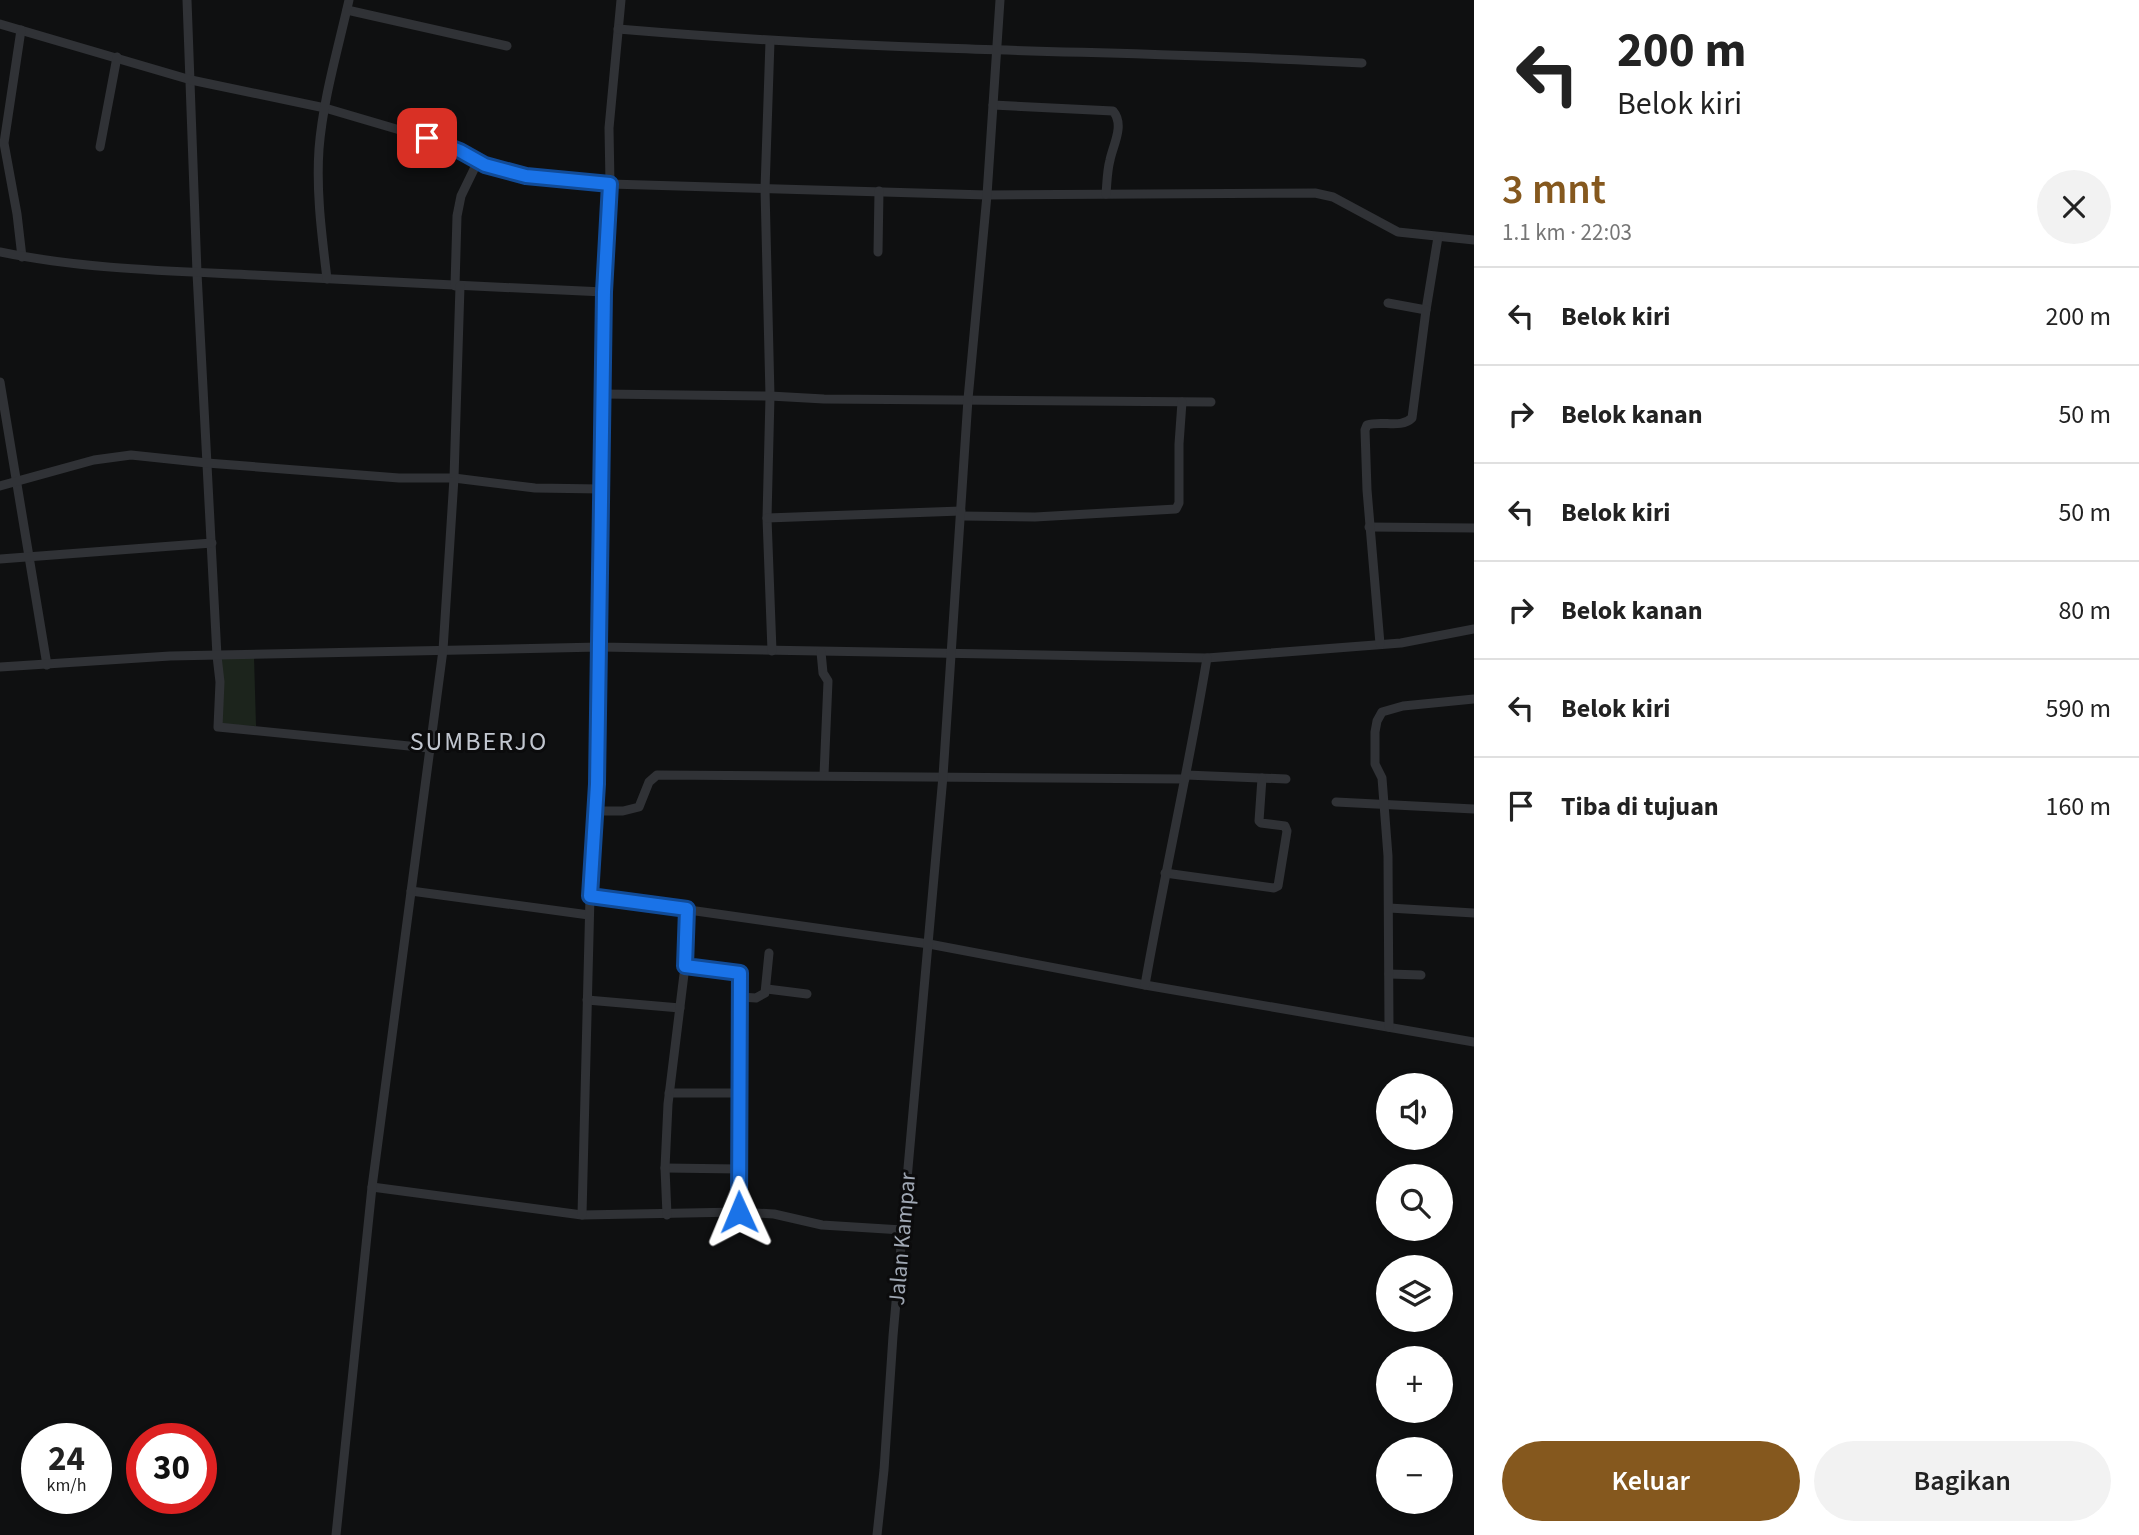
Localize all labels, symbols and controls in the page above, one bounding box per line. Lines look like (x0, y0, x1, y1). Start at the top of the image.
text: 200 m (1617, 16, 1746, 86)
icon: left (1502, 28, 1593, 119)
text: Belok kiri (1617, 81, 1742, 127)
pin (397, 108, 457, 168)
icon: arrive (408, 119, 446, 157)
text: 3 mnt (1502, 160, 1606, 220)
button: close (2037, 170, 2111, 244)
text: 1.1 km · 22:03 (1502, 216, 1632, 249)
icon: left (1502, 297, 1540, 335)
text: Belok kiri (1561, 298, 1670, 335)
text: 200 m (2045, 298, 2111, 335)
icon: right (1502, 395, 1540, 433)
text: Belok kanan (1561, 396, 1703, 433)
text: 50 m (2058, 396, 2111, 433)
icon: left (1502, 493, 1540, 531)
text: Belok kiri (1561, 494, 1670, 531)
text: 50 m (2058, 494, 2111, 531)
icon: right (1502, 591, 1540, 629)
text: Belok kanan (1561, 592, 1703, 629)
text: 80 m (2058, 592, 2111, 629)
icon: left (1502, 689, 1540, 727)
text: Belok kiri (1561, 690, 1670, 727)
text: 590 m (2045, 690, 2111, 727)
district label: SUMBERJO (410, 723, 548, 760)
icon: arrive (1502, 787, 1540, 825)
text: Tiba di tujuan (1561, 788, 1719, 825)
text: 160 m (2045, 788, 2111, 825)
map controls (1376, 1073, 1453, 1514)
button: sound (1376, 1073, 1453, 1150)
button: search (1376, 1164, 1453, 1241)
street label: Jalan Kampar (880, 1170, 924, 1307)
position arrow (702, 1175, 776, 1249)
button: layers (1376, 1255, 1453, 1332)
button: + (1376, 1346, 1453, 1423)
speed limit sign: 30 (126, 1423, 217, 1514)
text: 24 (48, 1434, 85, 1484)
button: − (1376, 1437, 1453, 1514)
button: Keluar (1502, 1441, 1800, 1521)
button: Bagikan (1814, 1441, 2111, 1521)
text: km/h (47, 1473, 86, 1498)

